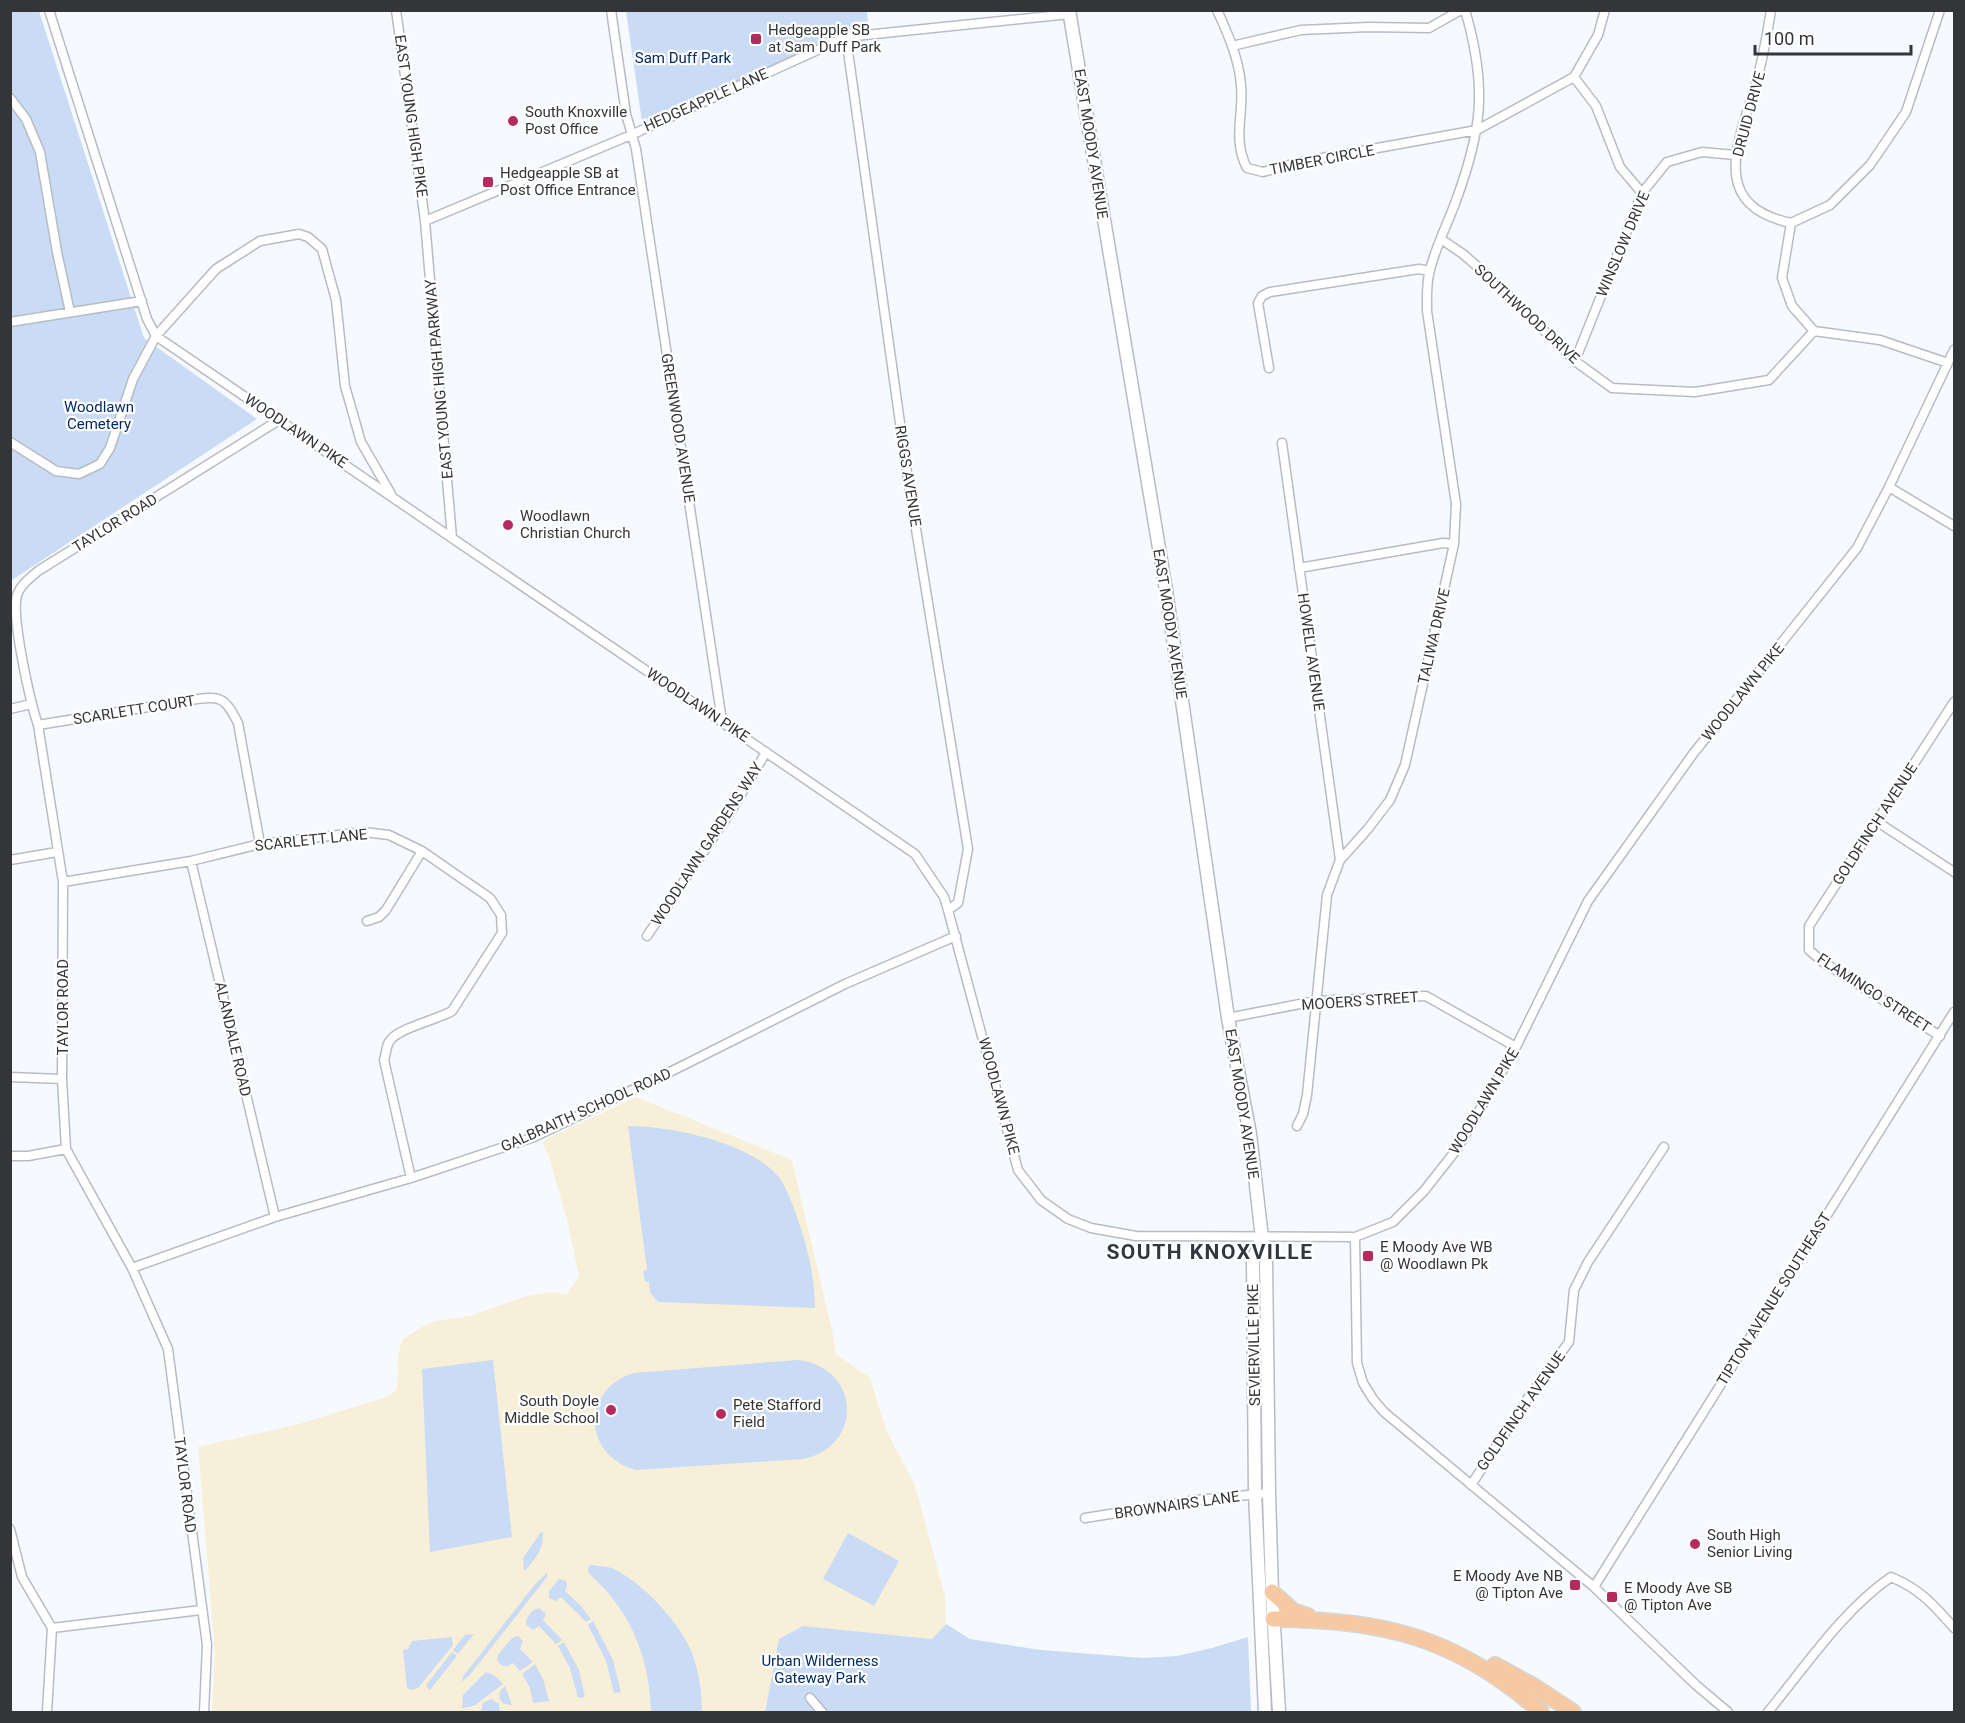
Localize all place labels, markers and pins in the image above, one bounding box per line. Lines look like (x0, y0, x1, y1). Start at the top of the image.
place label: Hedgeapple SB at Sam Duff Park (768, 21, 882, 56)
marker: Hedgeapple SB at Sam Duff Park (749, 32, 763, 46)
place label: South Knoxville Post Office (525, 103, 627, 138)
marker: South Knoxville Post Office (506, 114, 520, 128)
place label: Hedgeapple SB at Post Office Entrance (500, 164, 636, 199)
marker: Hedgeapple SB at Post Office Entrance (481, 175, 495, 189)
place label: Woodlawn Christian Church (520, 507, 631, 542)
marker: Woodlawn Christian Church (501, 518, 515, 532)
place label: E Moody Ave WB @ Woodlawn Pk (1380, 1238, 1493, 1273)
marker: E Moody Ave WB @ Woodlawn Pk (1361, 1249, 1375, 1263)
place label: South Doyle Middle School (504, 1392, 599, 1427)
place label: Pete Stafford Field (733, 1396, 821, 1431)
marker: South Doyle Middle School (604, 1403, 618, 1417)
marker: Pete Stafford Field (714, 1407, 728, 1421)
place label: South High Senior Living (1707, 1526, 1793, 1561)
marker: South High Senior Living (1688, 1537, 1702, 1551)
place label: E Moody Ave NB @ Tipton Ave (1453, 1567, 1563, 1602)
marker: E Moody Ave NB @ Tipton Ave (1568, 1578, 1582, 1592)
place label: E Moody Ave SB @ Tipton Ave (1624, 1579, 1732, 1614)
marker: E Moody Ave SB @ Tipton Ave (1605, 1590, 1619, 1604)

